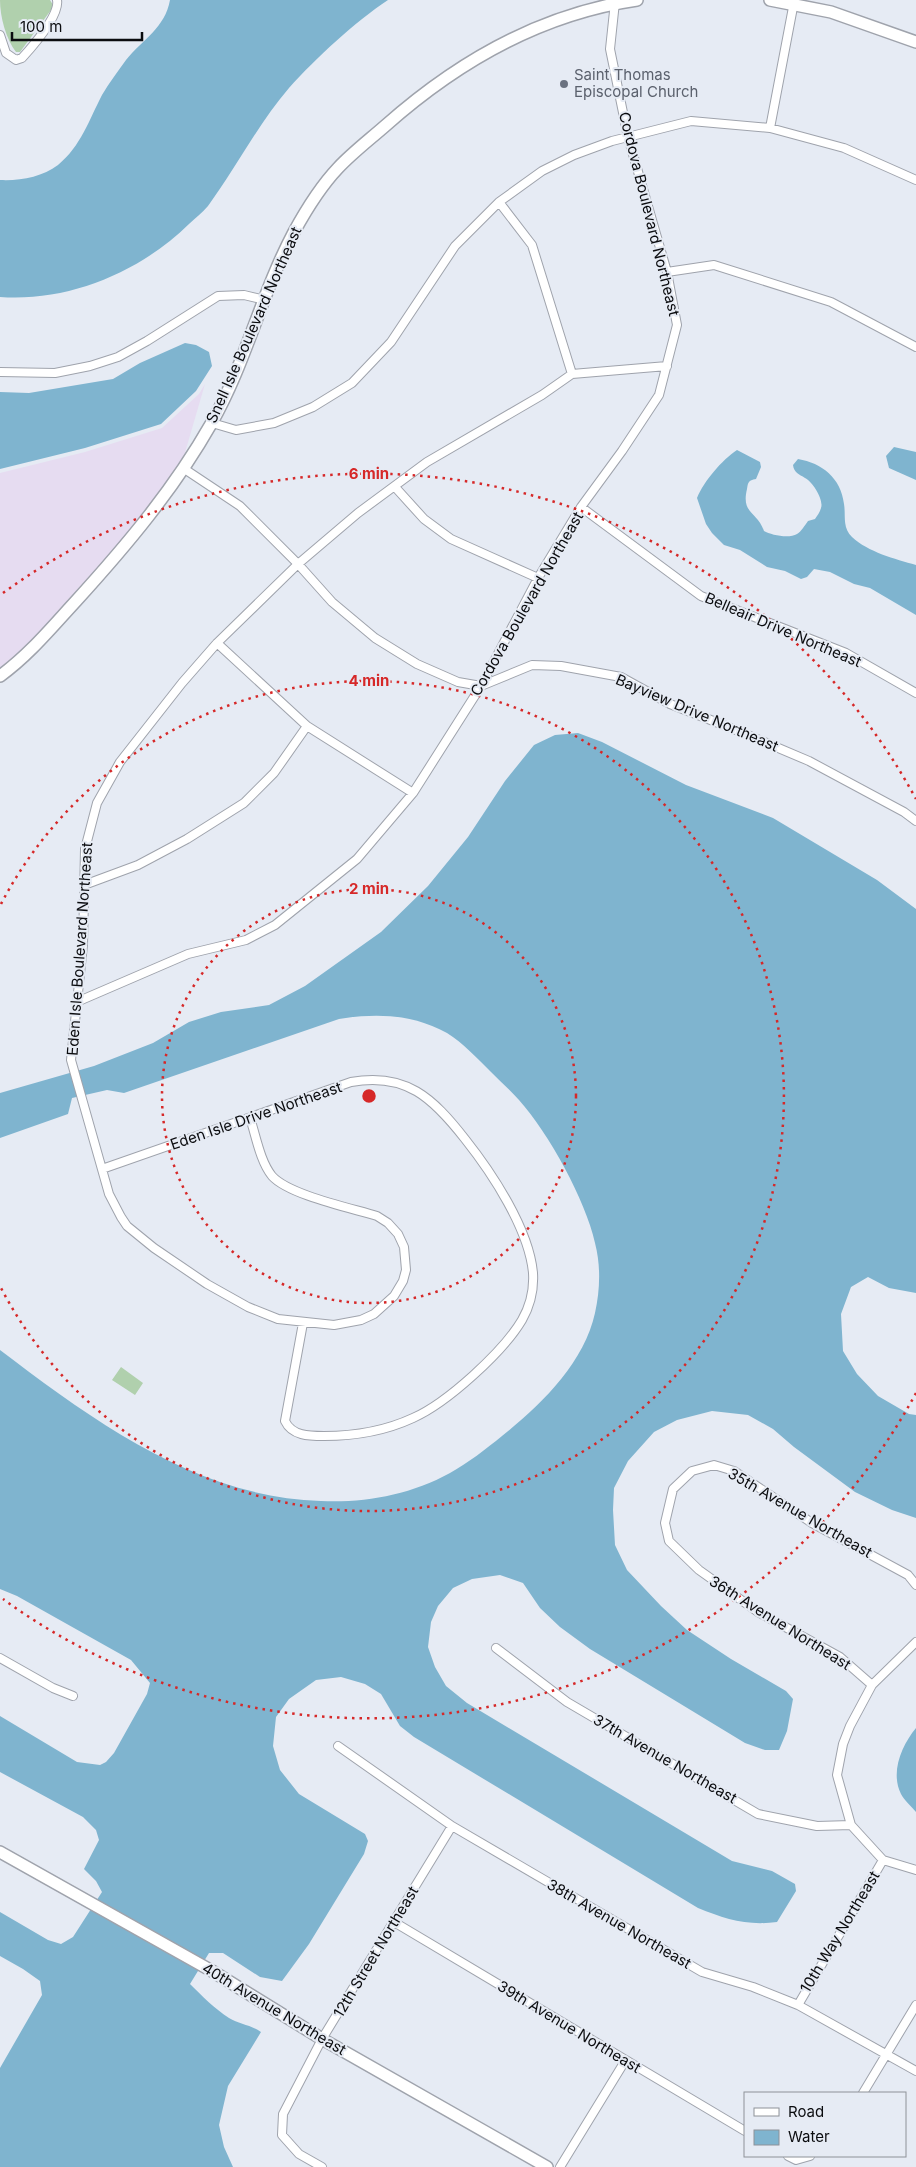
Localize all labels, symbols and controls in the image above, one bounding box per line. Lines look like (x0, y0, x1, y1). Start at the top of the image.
scale bar (12, 10, 142, 42)
text: 100 m (20, 17, 62, 36)
place label: Saint Thomas Episcopal Church (574, 65, 698, 101)
marker: Saint Thomas Episcopal Church (558, 78, 570, 90)
street label: Cordova Boulevard Northeast (615, 110, 684, 318)
street label: Snell Isle Boulevard Northeast (202, 224, 306, 426)
text: 6 min (349, 464, 389, 483)
street label: Cordova Boulevard Northeast (466, 508, 587, 699)
street label: Belleair Drive Northeast (702, 588, 864, 671)
street label: Bayview Drive Northeast (613, 670, 782, 756)
text: 4 min (349, 671, 389, 690)
street label: Eden Isle Boulevard Northeast (63, 841, 96, 1056)
text: 2 min (349, 879, 389, 898)
street label: Eden Isle Drive Northeast (168, 1077, 344, 1154)
centre of rings (360, 1087, 378, 1105)
street label: 35th Avenue Northeast (725, 1463, 876, 1562)
street label: 36th Avenue Northeast (706, 1571, 855, 1674)
street label: 37th Avenue Northeast (590, 1710, 741, 1808)
street label: 10th Way Northeast (796, 1867, 883, 1996)
street label: 38th Avenue Northeast (544, 1874, 695, 1973)
street label: 12th Street Northeast (329, 1883, 422, 2021)
street label: 40th Avenue Northeast (199, 1958, 350, 2059)
street label: 39th Avenue Northeast (494, 1976, 644, 2077)
legend (744, 2092, 906, 2157)
text: Road (788, 2102, 824, 2121)
text: Water (788, 2127, 830, 2146)

